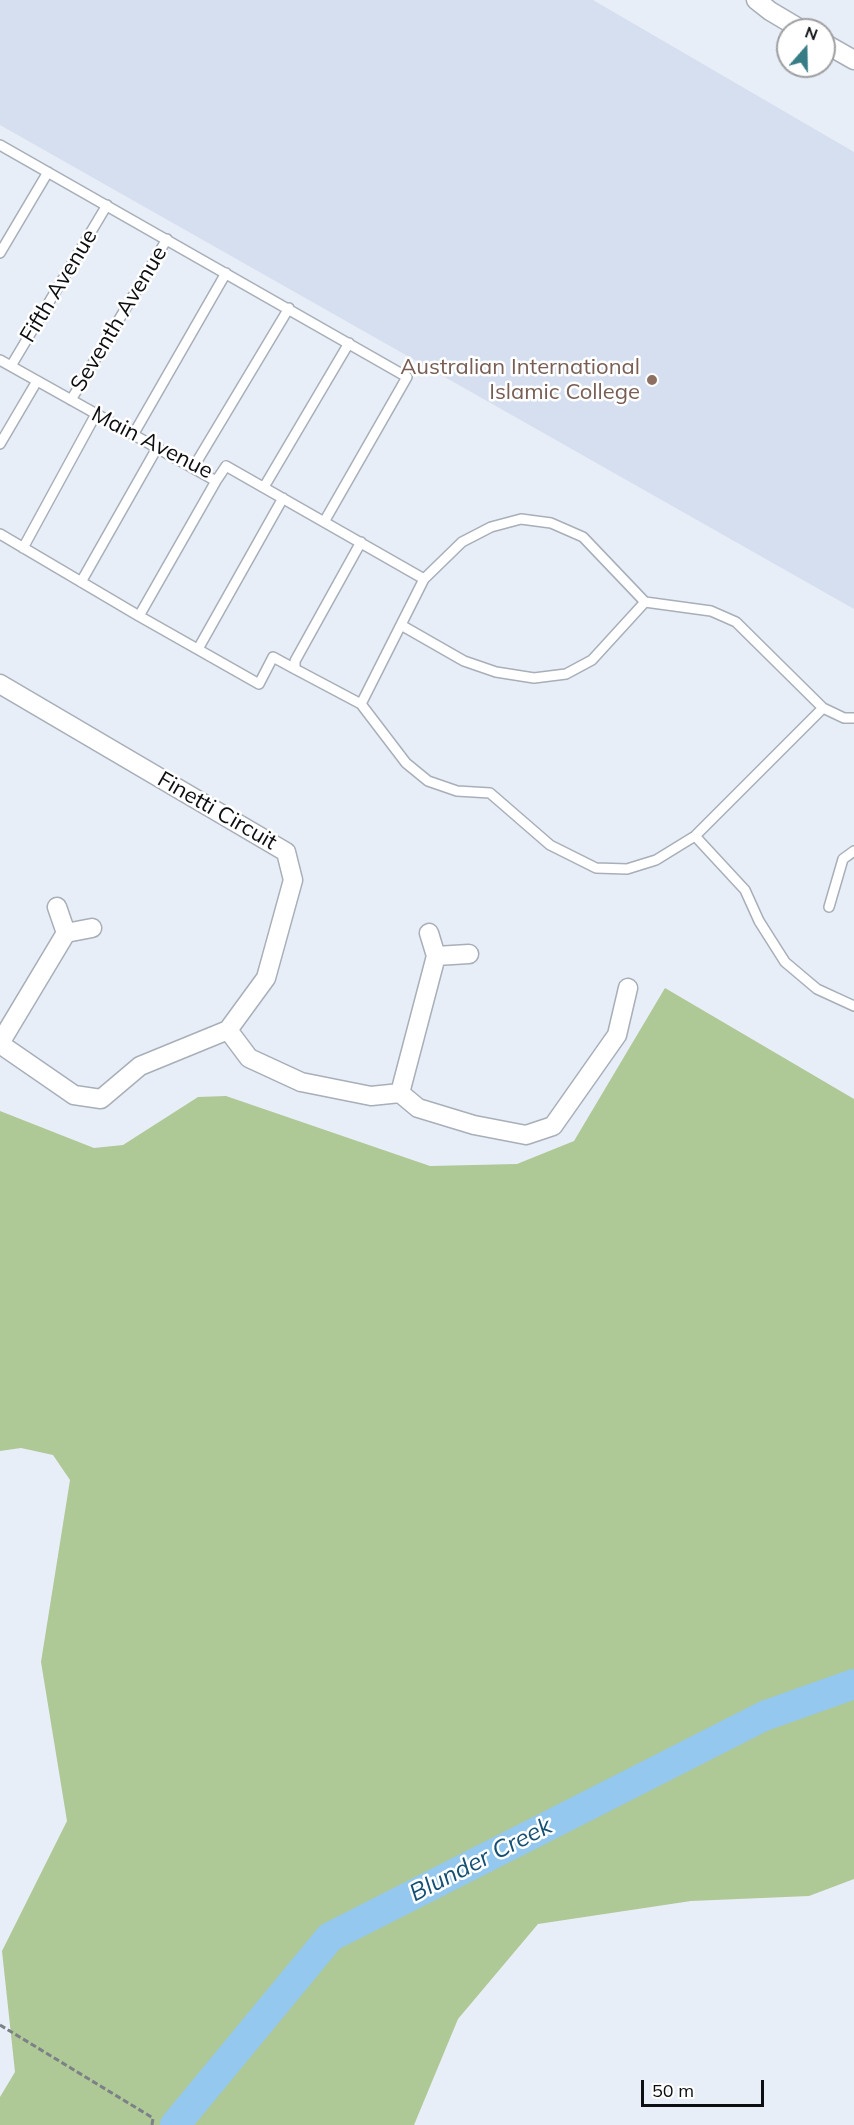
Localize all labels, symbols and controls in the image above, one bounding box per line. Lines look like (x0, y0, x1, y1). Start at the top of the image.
north arrow (776, 18, 836, 78)
text: N (802, 21, 821, 44)
street label: Fifth Avenue (15, 225, 103, 347)
street label: Seventh Avenue (65, 242, 173, 396)
place label: Australian International Islamic College (400, 354, 640, 406)
marker: Australian International Islamic College (645, 373, 659, 387)
street label: Main Avenue (87, 401, 217, 485)
street label: Finetti Circuit (153, 766, 281, 856)
water label: Blunder Creek (405, 1812, 557, 1908)
scale bar (644, 2068, 767, 2106)
text: 50 m (652, 2079, 694, 2102)

